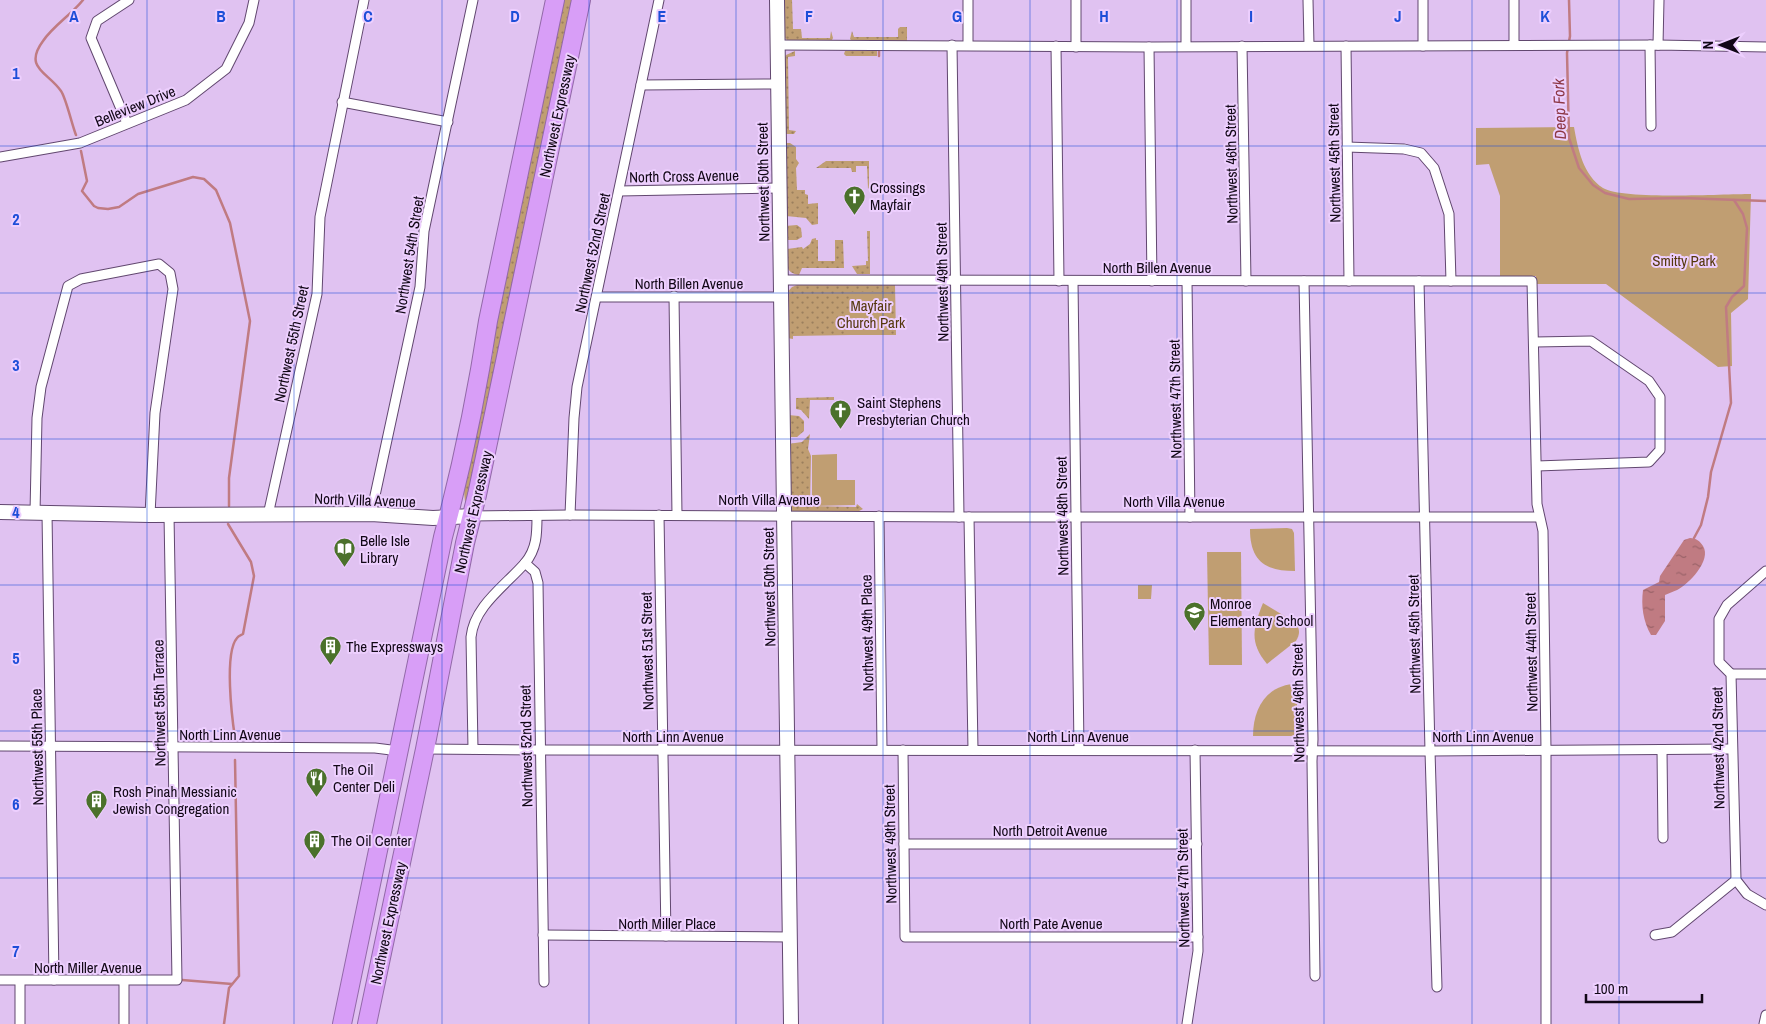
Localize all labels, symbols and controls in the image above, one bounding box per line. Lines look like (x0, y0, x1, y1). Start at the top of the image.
text: A (69, 5, 79, 27)
text: B (216, 5, 226, 27)
text: C (363, 5, 373, 27)
text: D (510, 5, 520, 27)
text: E (658, 5, 667, 27)
text: F (805, 5, 813, 27)
text: G (952, 5, 962, 27)
text: H (1099, 5, 1109, 27)
text: I (1249, 5, 1253, 27)
text: J (1394, 5, 1402, 27)
text: K (1540, 5, 1550, 27)
north arrow (1696, 20, 1746, 70)
text: N (1699, 41, 1717, 49)
street label: Northwest Expressway (534, 52, 580, 179)
text: 1 (12, 62, 20, 84)
water label: Deep Fork (1547, 78, 1571, 140)
street label: Belleview Drive (91, 80, 179, 132)
street label: Northwest 45th Street (1322, 103, 1346, 223)
street label: Northwest 46th Street (1219, 104, 1243, 224)
street label: Northwest 50th Street (751, 122, 775, 242)
street label: North Cross Avenue (629, 165, 739, 187)
place label: Crossings Mayfair (870, 177, 925, 215)
church icon: Crossings Mayfair (842, 184, 866, 215)
street label: Northwest 52nd Street (569, 190, 615, 315)
street label: Northwest 54th Street (389, 194, 429, 315)
text: 2 (12, 208, 20, 230)
street label: Northwest 49th Street (930, 222, 954, 342)
park label: Smitty Park (1652, 250, 1717, 271)
street label: North Billen Avenue (1103, 257, 1211, 278)
street label: North Billen Avenue (635, 273, 743, 294)
street label: Northwest 55th Street (268, 283, 314, 404)
park label: Mayfair Church Park (837, 295, 906, 333)
street label: Northwest 47th Street (1163, 339, 1187, 459)
text: 3 (12, 354, 20, 376)
place label: Saint Stephens Presbyterian Church (857, 392, 970, 430)
church icon: Saint Stephens Presbyterian Church (829, 399, 853, 430)
street label: Northwest Expressway (449, 448, 497, 575)
street label: Northwest 48th Street (1050, 456, 1074, 576)
street label: North Villa Avenue (314, 488, 416, 512)
street label: North Villa Avenue (718, 489, 820, 510)
street label: North Villa Avenue (1123, 491, 1225, 512)
text: 4 (12, 501, 20, 523)
street label: Northwest 50th Street (757, 527, 781, 647)
place label: Belle Isle Library (360, 530, 410, 568)
library icon: Belle Isle Library (332, 537, 356, 568)
street label: Northwest 49th Place (855, 574, 879, 692)
street label: Northwest 45th Street (1402, 574, 1426, 694)
street label: Northwest 51st Street (635, 591, 659, 710)
street label: Northwest 44th Street (1519, 592, 1543, 712)
place label: Monroe Elementary School (1210, 593, 1313, 631)
school or university icon: Monroe Elementary School (1182, 600, 1206, 631)
building icon: The Expressways (318, 634, 342, 665)
place label: The Expressways (346, 636, 443, 657)
street label: Northwest 55th Terrace (147, 639, 171, 767)
street label: Northwest 46th Street (1286, 643, 1310, 763)
text: 5 (12, 647, 20, 669)
street label: Northwest 52nd Street (514, 684, 538, 807)
street label: Northwest 42nd Street (1706, 686, 1730, 809)
street label: Northwest 55th Place (25, 688, 49, 806)
street label: North Linn Avenue (179, 724, 281, 745)
street label: North Linn Avenue (622, 726, 724, 747)
street label: North Linn Avenue (1027, 726, 1129, 747)
street label: North Linn Avenue (1432, 726, 1534, 747)
place label: The Oil Center Deli (333, 759, 395, 797)
restaurant icon: The Oil Center Deli (305, 766, 329, 797)
place label: Rosh Pinah Messianic Jewish Congregation (113, 781, 237, 819)
street label: Northwest 49th Street (878, 784, 902, 904)
building icon: Rosh Pinah Messianic Jewish Congregation (85, 788, 109, 819)
text: 6 (12, 793, 20, 815)
street label: North Detroit Avenue (993, 820, 1107, 841)
building icon: The Oil Center (303, 828, 327, 859)
street label: Northwest 47th Street (1171, 828, 1195, 948)
place label: The Oil Center (331, 830, 412, 851)
street label: Northwest Expressway (365, 859, 411, 986)
street label: North Miller Place (618, 913, 716, 934)
street label: North Pate Avenue (999, 913, 1103, 934)
text: 7 (12, 940, 20, 962)
street label: North Miller Avenue (34, 957, 142, 978)
scale bar (1586, 972, 1702, 1004)
text: 100 m (1594, 978, 1628, 999)

